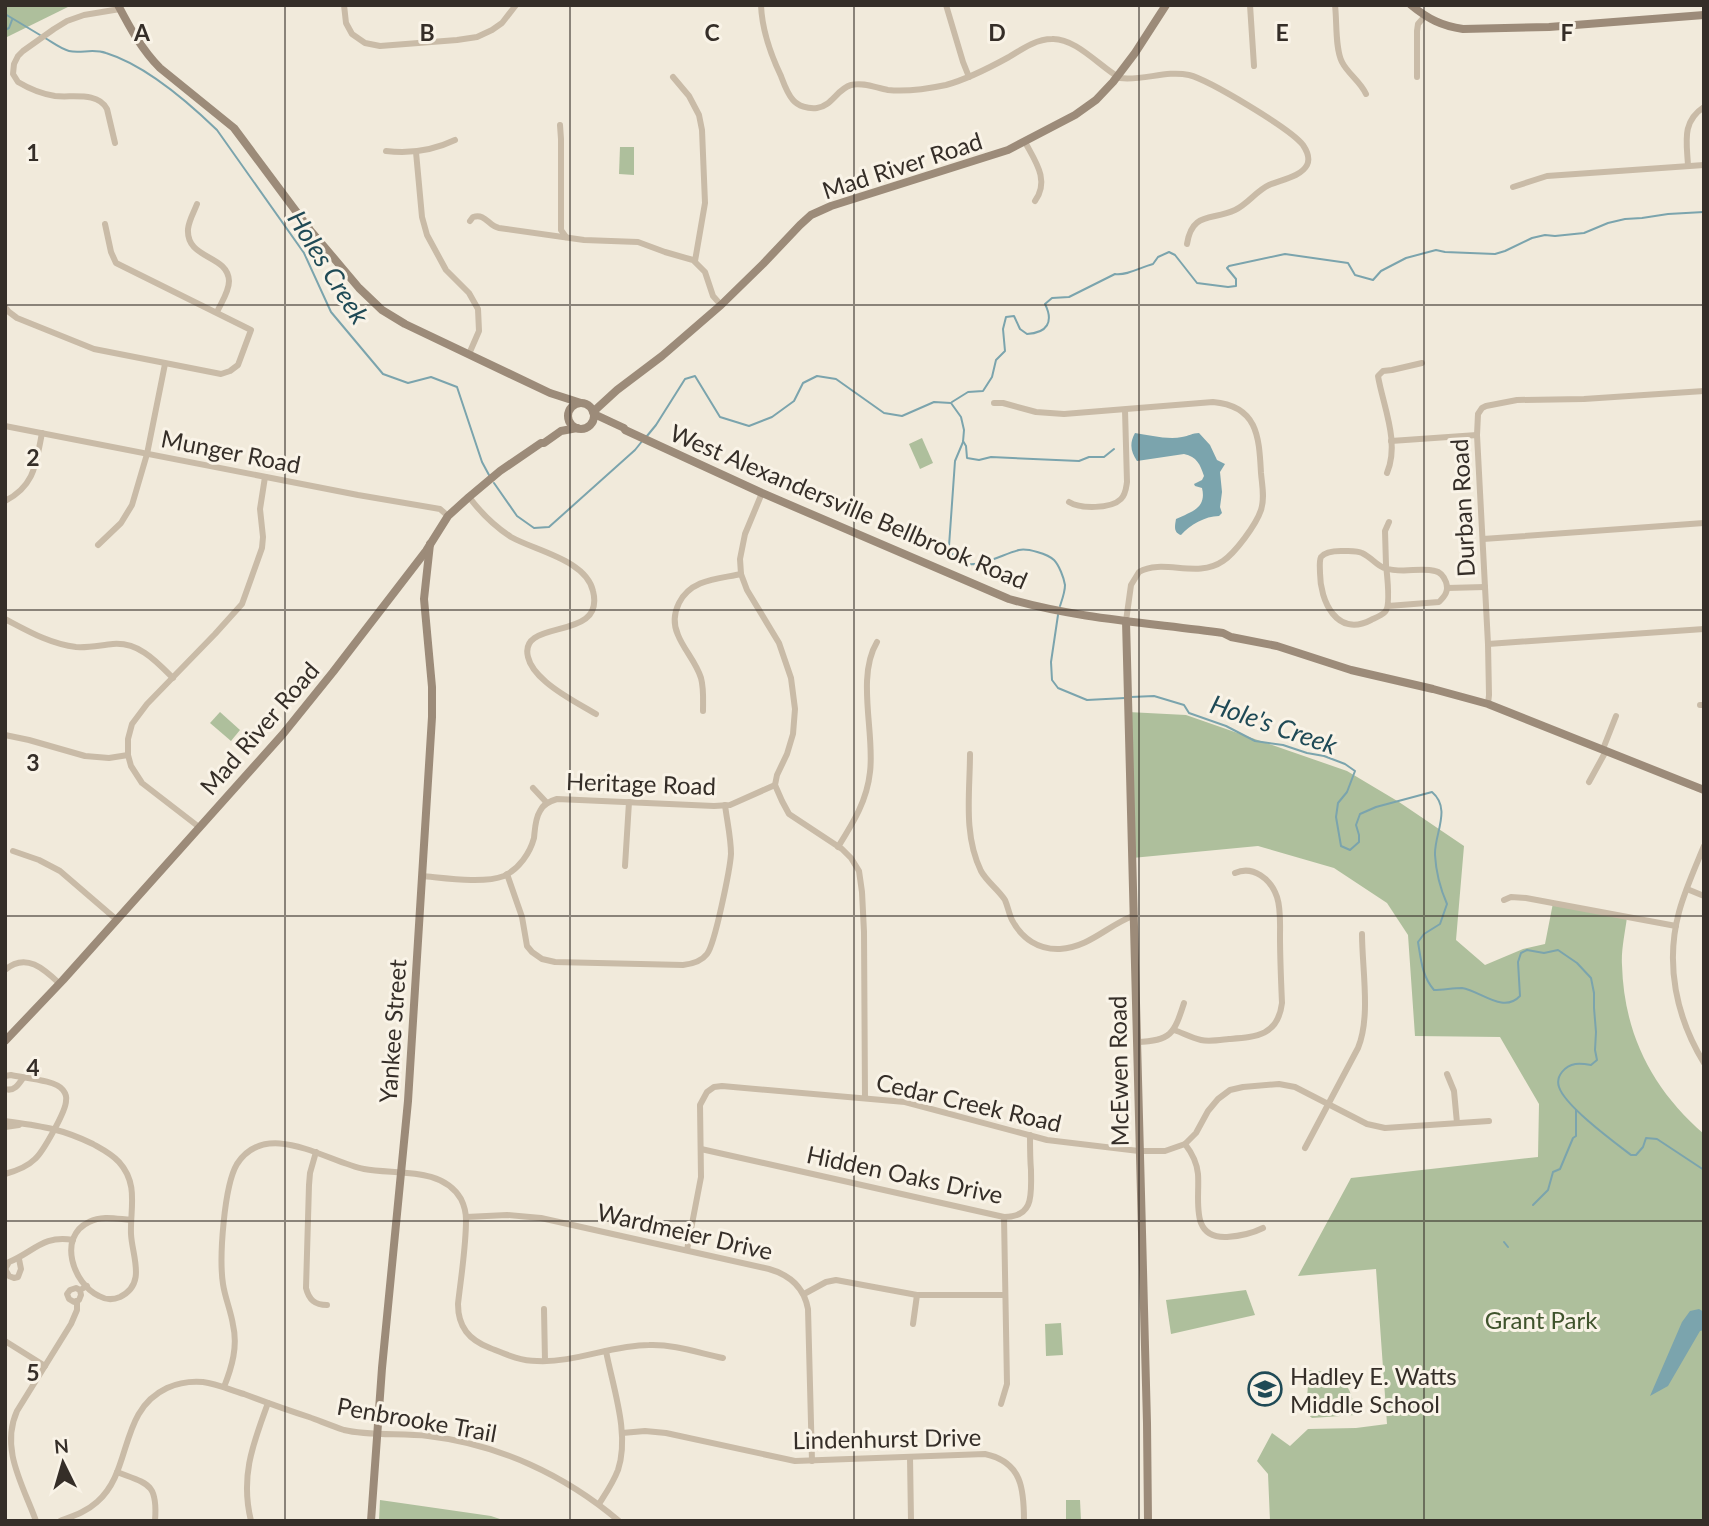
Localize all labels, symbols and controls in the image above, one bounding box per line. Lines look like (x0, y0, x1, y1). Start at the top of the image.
text: A (133, 18, 151, 46)
text: B (419, 18, 435, 46)
text: C (704, 18, 720, 46)
text: D (988, 18, 1006, 46)
text: E (1275, 18, 1289, 46)
text: F (1560, 18, 1574, 46)
street label: Mad River Road (818, 125, 986, 205)
text: 1 (26, 138, 40, 166)
water label: Holes Creek (282, 204, 377, 330)
street label: West Alexandersville Bellbrook Road (666, 417, 1032, 595)
street label: Munger Road (159, 423, 303, 479)
street label: Durban Road (1444, 438, 1480, 578)
text: 2 (26, 443, 40, 471)
street label: Mad River Road (193, 656, 325, 800)
water label: Hole's Creek (1206, 687, 1342, 761)
text: 3 (26, 748, 40, 776)
street label: Heritage Road (566, 766, 716, 800)
street label: Yankee Street (373, 958, 412, 1104)
street label: McEwen Road (1102, 995, 1134, 1147)
text: 4 (26, 1053, 40, 1081)
street label: Cedar Creek Road (874, 1067, 1064, 1137)
street label: Hidden Oaks Drive (804, 1139, 1006, 1209)
street label: Wardmeier Drive (594, 1197, 776, 1265)
park label: Grant Park (1485, 1305, 1598, 1334)
text: 5 (26, 1358, 40, 1386)
place label: Hadley E. Watts Middle School (1290, 1361, 1457, 1418)
school or university icon: Hadley E. Watts Middle School (1246, 1370, 1284, 1408)
street label: Penbrooke Trail (335, 1391, 499, 1447)
street label: Lindenhurst Drive (792, 1422, 982, 1454)
north arrow (28, 1428, 98, 1498)
text: N (53, 1433, 70, 1458)

